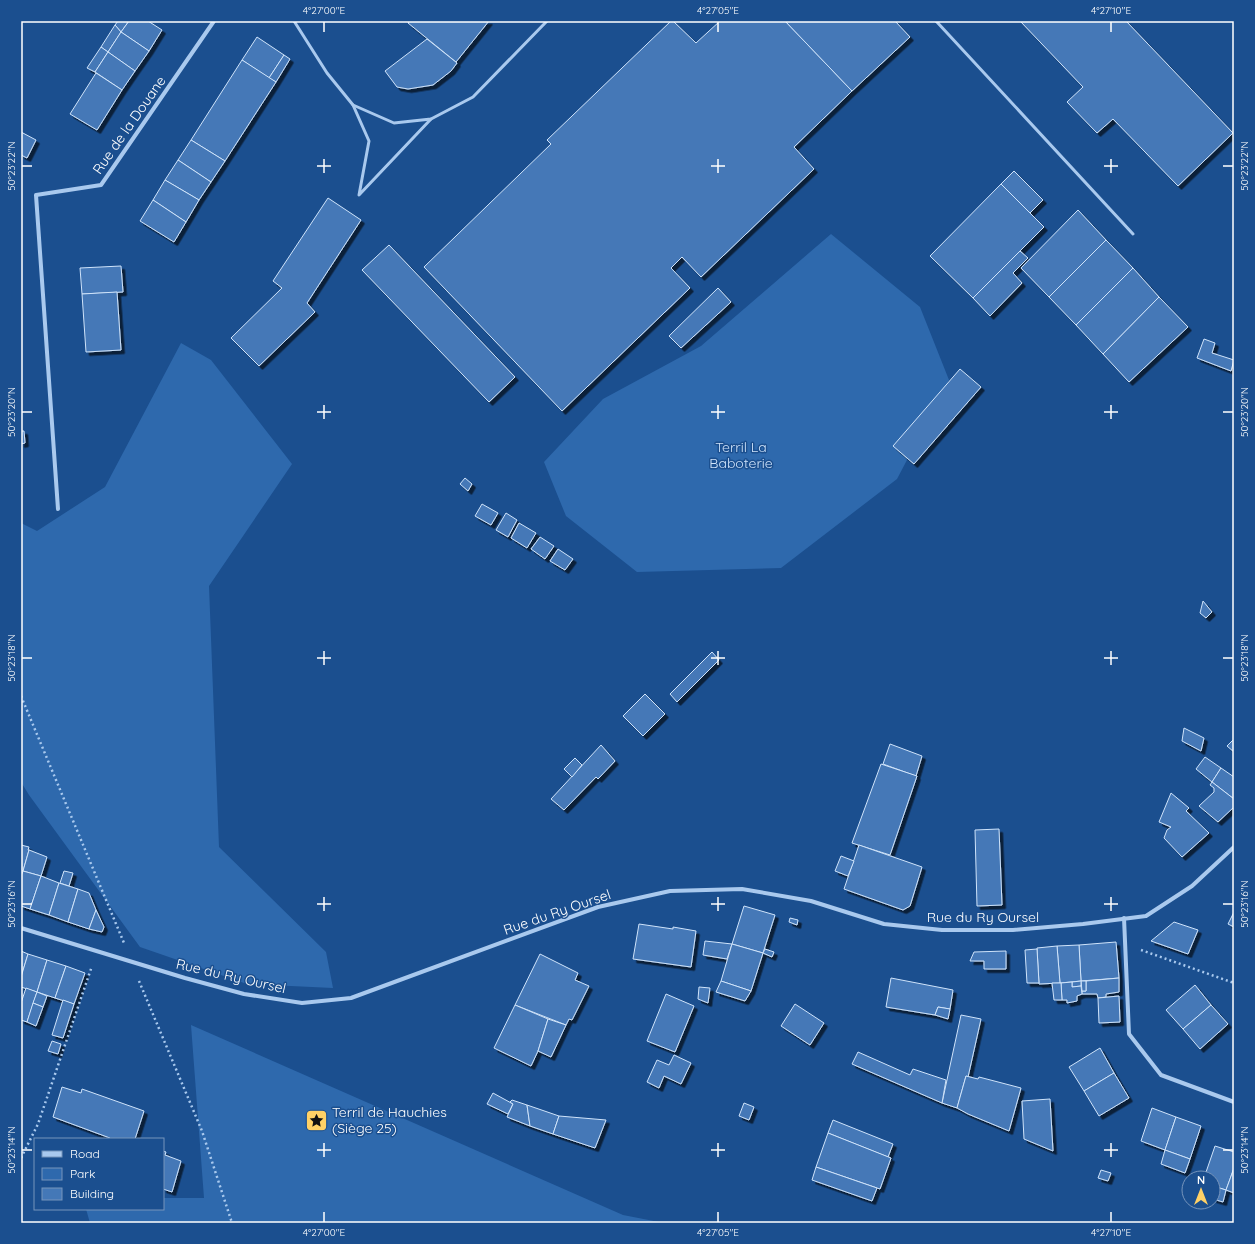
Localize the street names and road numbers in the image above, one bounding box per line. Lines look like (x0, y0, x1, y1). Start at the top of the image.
street label: Rue de la Douane (88, 72, 170, 178)
street label: Rue du Ry Oursel (501, 885, 613, 939)
street label: Rue du Ry Oursel (927, 908, 1039, 926)
street label: Rue du Ry Oursel (174, 955, 288, 997)

